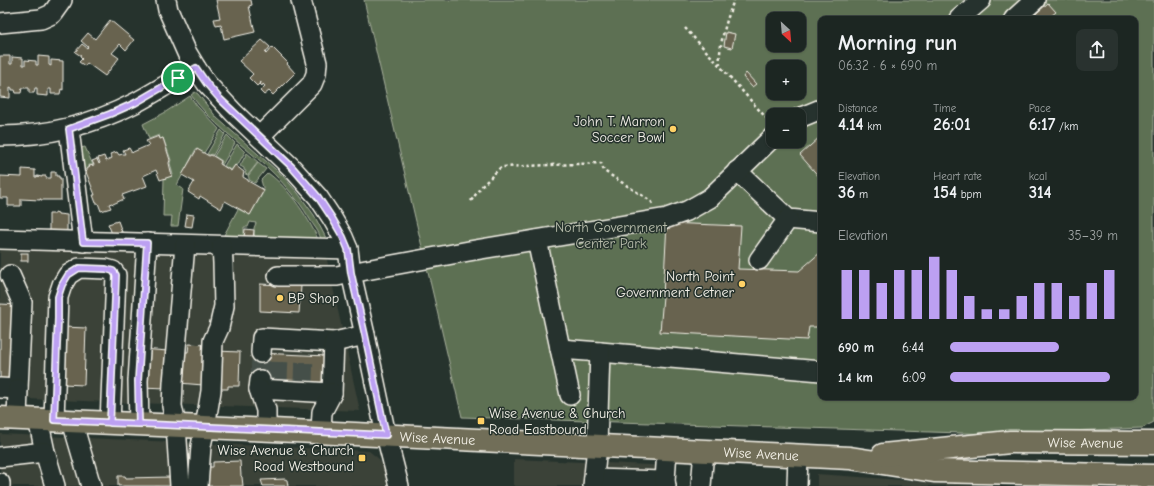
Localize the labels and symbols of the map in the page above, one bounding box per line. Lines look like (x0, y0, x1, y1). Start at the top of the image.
north arrow (766, 12, 806, 52)
pin (161, 61, 195, 95)
place label: John T. Marron Soccer Bowl (573, 113, 665, 146)
marker: John T. Marron Soccer Bowl (668, 124, 678, 134)
park label: North Government Center Park (555, 219, 668, 252)
place label: North Point Government Cetner (616, 268, 735, 301)
marker: North Point Government Cetner (737, 279, 747, 289)
place label: BP Shop (288, 290, 339, 307)
marker: BP Shop (275, 293, 285, 303)
place label: Wise Avenue & Church Road Eastbound (489, 405, 625, 438)
marker: Wise Avenue & Church Road Eastbound (476, 416, 486, 426)
street label: Wise Avenue (399, 428, 476, 449)
street label: Wise Avenue (1048, 434, 1123, 452)
place label: Wise Avenue & Church Road Westbound (218, 442, 354, 475)
street label: Wise Avenue (723, 444, 799, 465)
marker: Wise Avenue & Church Road Westbound (357, 453, 367, 463)

